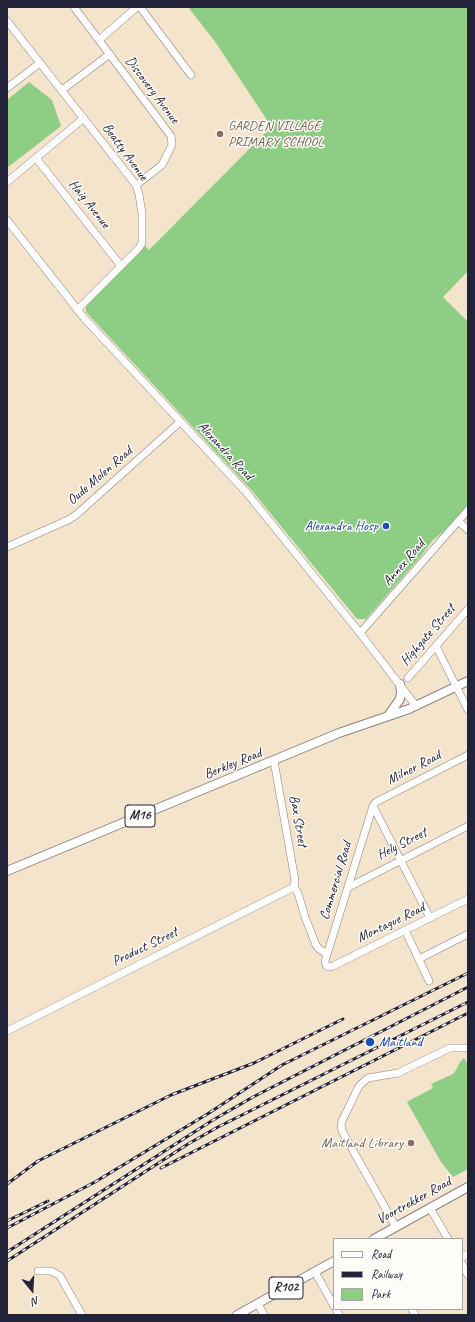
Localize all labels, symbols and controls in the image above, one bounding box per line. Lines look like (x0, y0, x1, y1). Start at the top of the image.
street label: Discovery Avenue (121, 53, 183, 127)
place label: GARDEN VILLAGE PRIMARY SCHOOL (228, 118, 323, 150)
street label: Beatty Avenue (98, 120, 152, 184)
marker: GARDEN VILLAGE PRIMARY SCHOOL (215, 129, 225, 139)
street label: Haig Avenue (65, 176, 113, 232)
street label: Alexandra Road (194, 418, 256, 484)
street label: Oude Molen Road (64, 443, 136, 509)
place label: Alexandra Hosp (305, 518, 378, 534)
marker: Alexandra Hosp (381, 521, 391, 531)
street label: Annex Road (379, 536, 429, 590)
street label: Highgate Street (397, 601, 459, 669)
street label: Berkley Road (202, 745, 264, 783)
street label: Milner Road (384, 747, 444, 789)
street label: Bax Street (285, 794, 311, 848)
road number: M16 (125, 805, 155, 827)
street label: Hely Street (374, 824, 430, 864)
street label: Commercial Road (316, 840, 356, 922)
street label: Montague Road (354, 899, 428, 947)
street label: Product Street (109, 924, 181, 970)
place label: Maitland (379, 1034, 422, 1050)
marker: Maitland (364, 1036, 376, 1048)
place label: Maitland Library (321, 1135, 403, 1151)
marker: Maitland Library (406, 1138, 416, 1148)
street label: Voortrekker Road (374, 1174, 454, 1228)
legend (333, 1238, 463, 1310)
text: Road (371, 1246, 391, 1262)
text: Railway (371, 1266, 402, 1282)
north arrow (12, 1270, 52, 1310)
road number: R102 (269, 1277, 303, 1299)
text: Park (371, 1286, 390, 1302)
text: N (30, 1294, 41, 1309)

